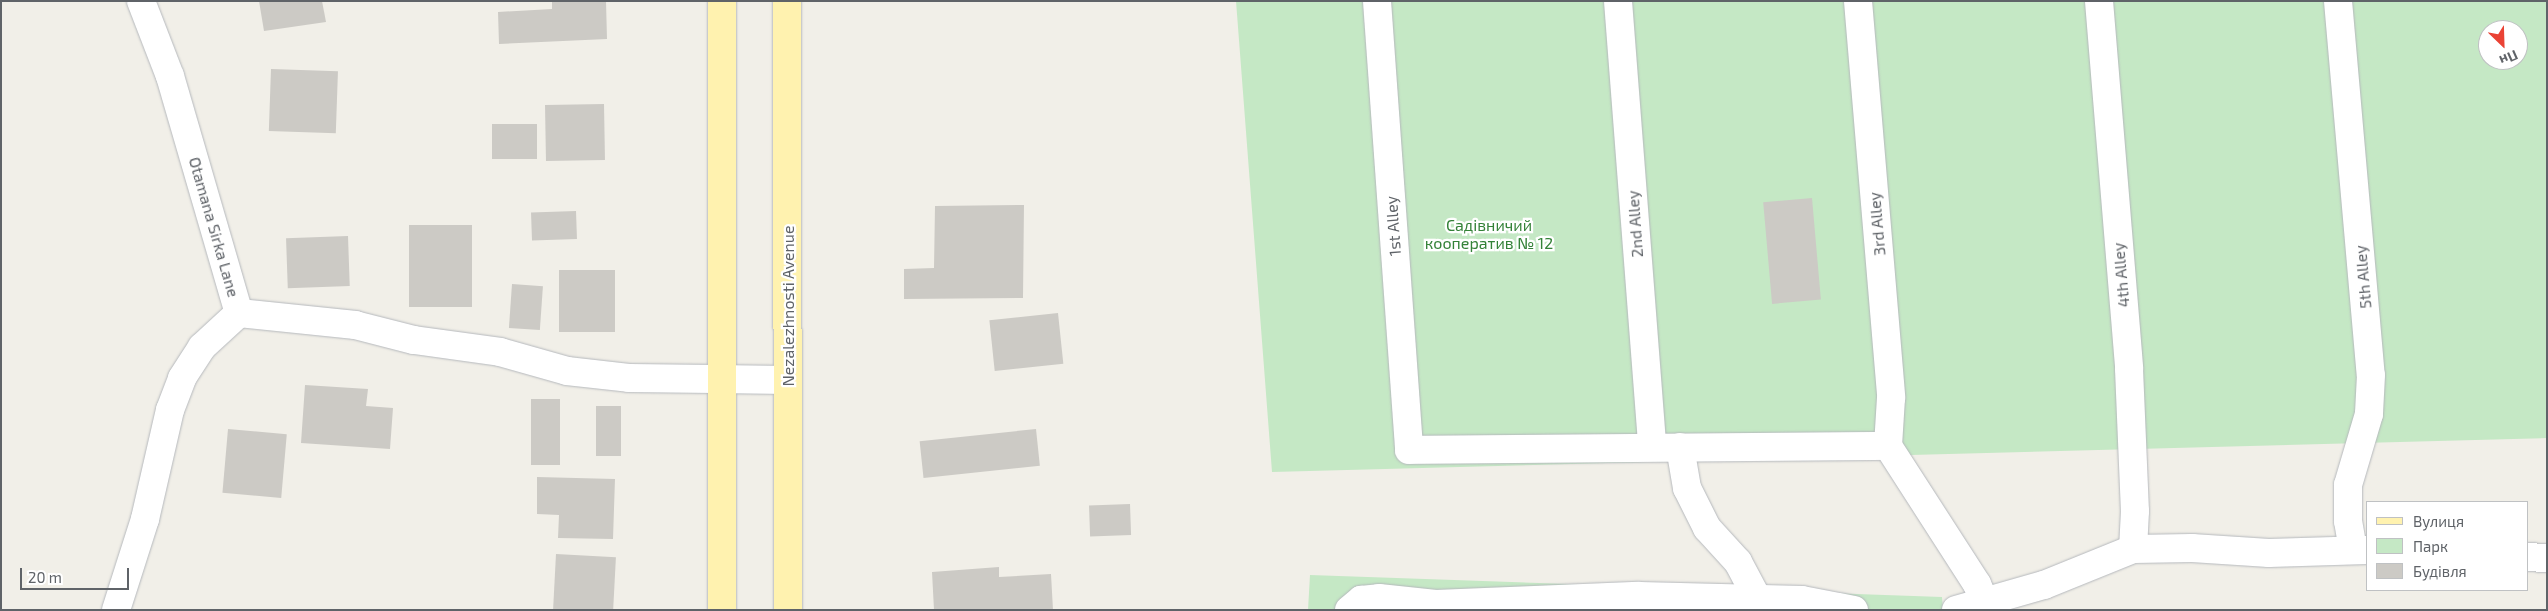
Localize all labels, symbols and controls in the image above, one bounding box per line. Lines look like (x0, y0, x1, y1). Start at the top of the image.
north arrow (2478, 20, 2528, 70)
text: Пн (2497, 47, 2521, 70)
street label: Otamana Sirka Lane (185, 155, 243, 299)
street label: 2nd Alley (1623, 190, 1647, 258)
street label: 3rd Alley (1865, 191, 1889, 257)
street label: 1st Alley (1381, 195, 1405, 257)
park label: Садівничий кооператив № 12 (1425, 215, 1553, 253)
street label: Nezalezhnosti Avenue (778, 225, 798, 387)
street label: 4th Alley (2109, 242, 2133, 308)
street label: 5th Alley (2351, 244, 2375, 310)
legend (2366, 501, 2528, 591)
text: Вулиця (2413, 512, 2464, 530)
text: Парк (2413, 537, 2448, 555)
scale bar (22, 558, 131, 590)
text: Будівля (2413, 562, 2467, 580)
text: 20 m (28, 568, 62, 586)

